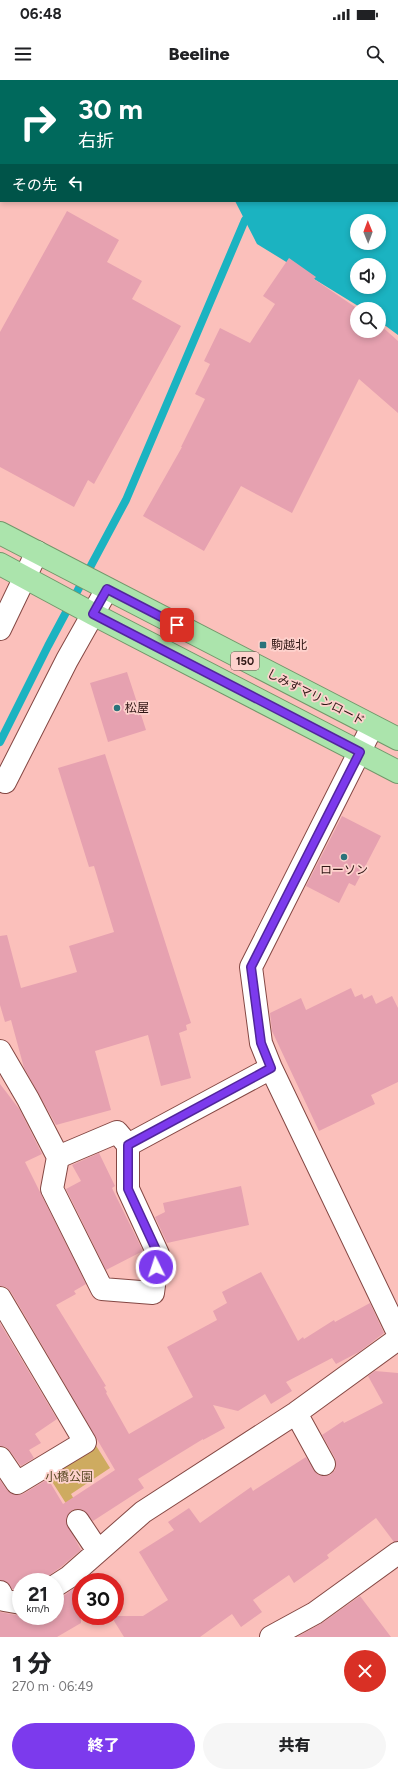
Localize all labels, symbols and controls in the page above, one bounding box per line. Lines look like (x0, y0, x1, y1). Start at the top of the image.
text: 06:48 (20, 5, 62, 23)
icon: menu (12, 43, 34, 65)
text: Beeline (168, 43, 230, 65)
icon: search (364, 43, 386, 65)
text: 30 m (78, 92, 143, 126)
icon: right (12, 96, 64, 148)
text: 右折 (78, 130, 114, 152)
icon: left (65, 172, 87, 194)
text: その先 (12, 176, 57, 194)
north arrow (350, 214, 386, 250)
map controls (350, 214, 386, 338)
button: sound (350, 258, 386, 294)
button: search (350, 302, 386, 338)
pin (160, 608, 194, 642)
icon: arrive (166, 614, 188, 636)
place label: 駒越北 (271, 638, 307, 652)
marker: 駒越北 (258, 640, 268, 650)
road number: 150 (231, 652, 259, 670)
street label: しみずマリンロード (265, 666, 367, 728)
place label: 松屋 (125, 701, 149, 715)
marker: 松屋 (112, 703, 122, 713)
marker: ローソン (339, 852, 349, 862)
place label: ローソン (320, 863, 368, 877)
position arrow (135, 1246, 177, 1288)
park label: 小橋公園 (45, 1470, 93, 1484)
speed limit sign: 30 (72, 1573, 124, 1625)
text: 21 (28, 1582, 48, 1606)
text: km/h (27, 1602, 49, 1615)
text: 1 分 (12, 1649, 52, 1678)
button: close (344, 1650, 386, 1692)
text: 270 m · 06:49 (12, 1679, 93, 1694)
button: 終了 (12, 1723, 195, 1769)
button: 共有 (203, 1723, 386, 1769)

